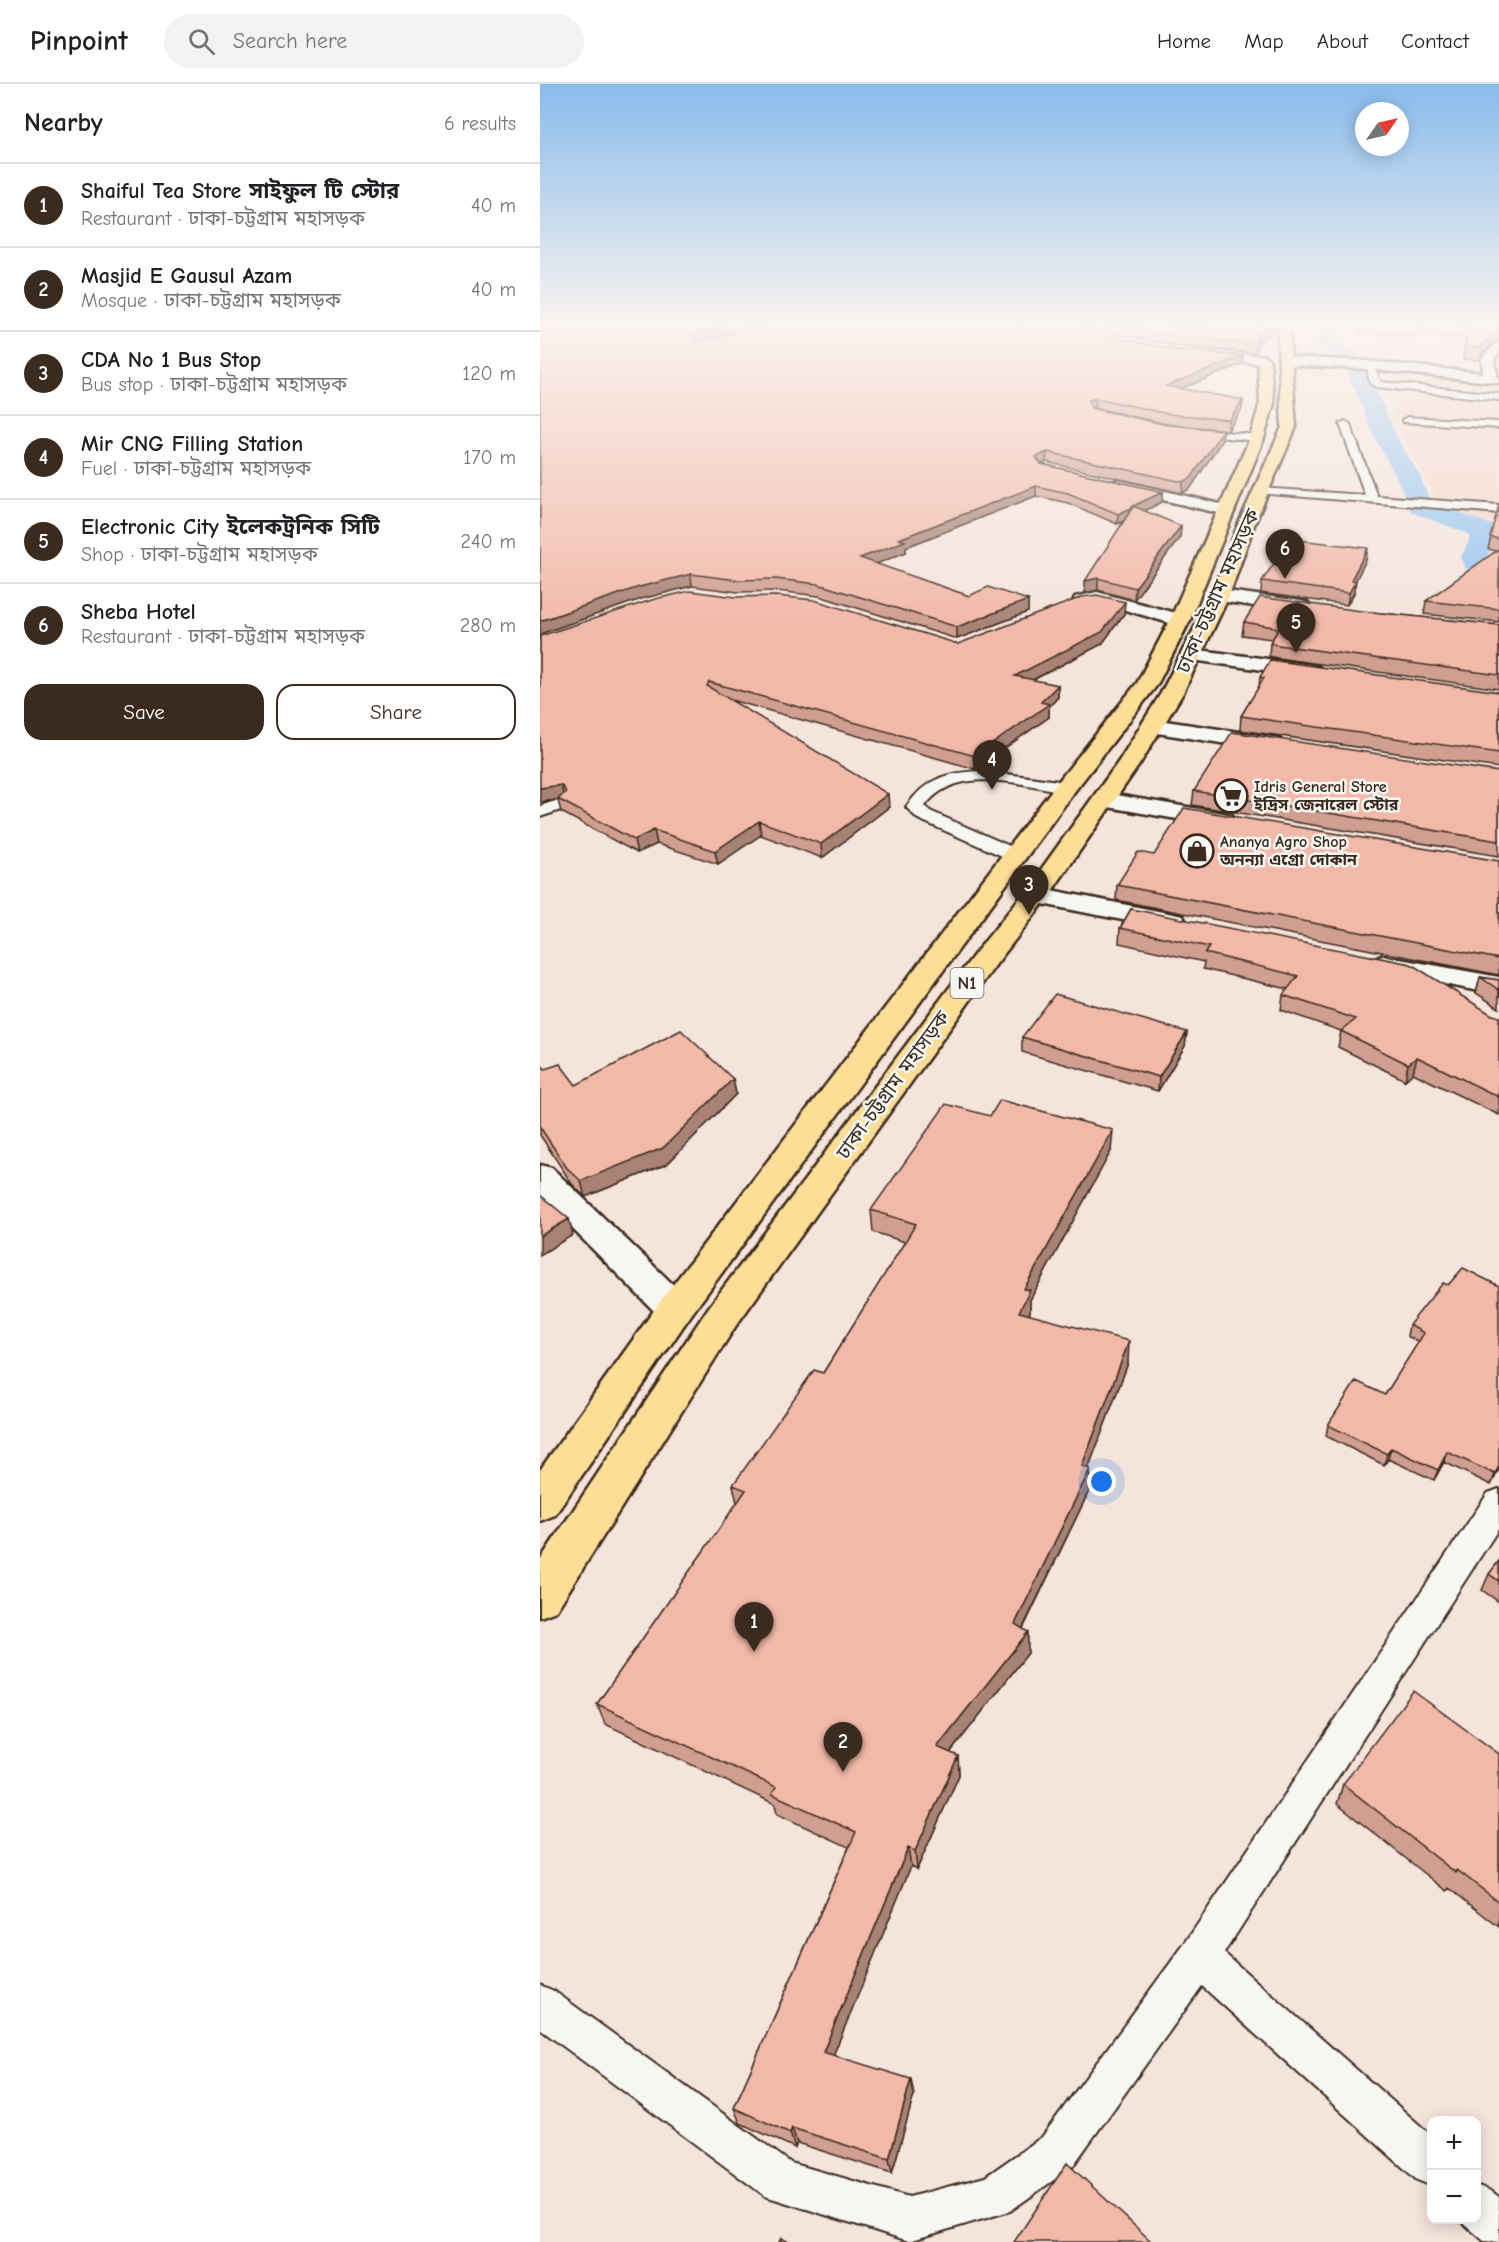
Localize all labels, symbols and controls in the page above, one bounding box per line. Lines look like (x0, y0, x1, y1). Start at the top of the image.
search box (164, 14, 584, 68)
text: Pinpoint (30, 25, 128, 57)
icon: search (185, 25, 218, 58)
text: Search here (233, 28, 347, 54)
text: Home (1157, 29, 1211, 53)
text: Map (1244, 29, 1284, 53)
text: About (1317, 29, 1368, 53)
text: Contact (1401, 29, 1469, 53)
north arrow (1355, 102, 1409, 156)
text: Nearby (24, 108, 103, 138)
text: 6 results (444, 112, 516, 135)
text: Shaiful Tea Store সাইফুল টি স্টোর (81, 178, 399, 204)
text: 1 (40, 194, 47, 217)
text: 40 m (471, 194, 516, 217)
text: Restaurant · ঢাকা-চট্টগ্রাম মহাসড়ক (81, 207, 365, 230)
text: Masjid E Gausul Azam (81, 263, 292, 289)
text: 2 (39, 278, 48, 301)
text: 40 m (471, 278, 516, 301)
text: Mosque · ঢাকা-চট্টগ্রাম মহাসড়ক (81, 289, 341, 312)
text: CDA No 1 Bus Stop (81, 347, 261, 373)
text: 3 (39, 362, 48, 385)
text: 120 m (462, 362, 516, 385)
text: Bus stop · ঢাকা-চট্টগ্রাম মহাসড়ক (81, 373, 347, 396)
text: Mir CNG Filling Station (81, 431, 303, 457)
text: 4 (39, 446, 48, 469)
text: 170 m (463, 446, 516, 469)
text: Fuel · ঢাকা-চট্টগ্রাম মহাসড়ক (81, 457, 311, 480)
street label: ঢাকা-চট্টগ্রাম মহাসড়ক (1170, 504, 1265, 677)
text: Electronic City ইলেকট্রনিক সিটি (81, 514, 380, 540)
text: 5 (38, 530, 49, 553)
text: 240 m (461, 530, 516, 553)
pin: 6 (1266, 530, 1304, 579)
text: Shop · ঢাকা-চট্টগ্রাম মহাসড়ক (81, 543, 318, 566)
text: Sheba Hotel (81, 599, 196, 625)
pin: 5 (1276, 604, 1316, 653)
text: 6 (38, 614, 49, 637)
text: 280 m (460, 614, 516, 637)
text: Restaurant · ঢাকা-চট্টগ্রাম মহাসড়ক (81, 625, 365, 648)
button: Save (24, 684, 264, 740)
button: Share (276, 684, 516, 740)
pin: 4 (972, 740, 1012, 790)
supermarket icon: Idris General Store ইদ্রিস জেনারেল স্টোর (1213, 778, 1249, 814)
place label: Idris General Store ইদ্রিস জেনারেল স্টোর (1253, 778, 1399, 814)
shop icon: Ananya Agro Shop অনন্যা এগ্রো দোকান (1179, 833, 1215, 869)
place label: Ananya Agro Shop অনন্যা এগ্রো দোকান (1219, 833, 1358, 869)
pin: 3 (1010, 866, 1048, 915)
road number: N1 (950, 968, 984, 998)
street label: ঢাকা-চট্টগ্রাম মহাসড়ক (830, 1005, 955, 1164)
your location (1087, 1467, 1116, 1496)
pin: 1 (734, 1602, 774, 1652)
pin: 2 (824, 1722, 862, 1772)
map controls (1427, 2116, 1481, 2224)
button: + (1427, 2116, 1481, 2170)
button: − (1427, 2170, 1481, 2224)

